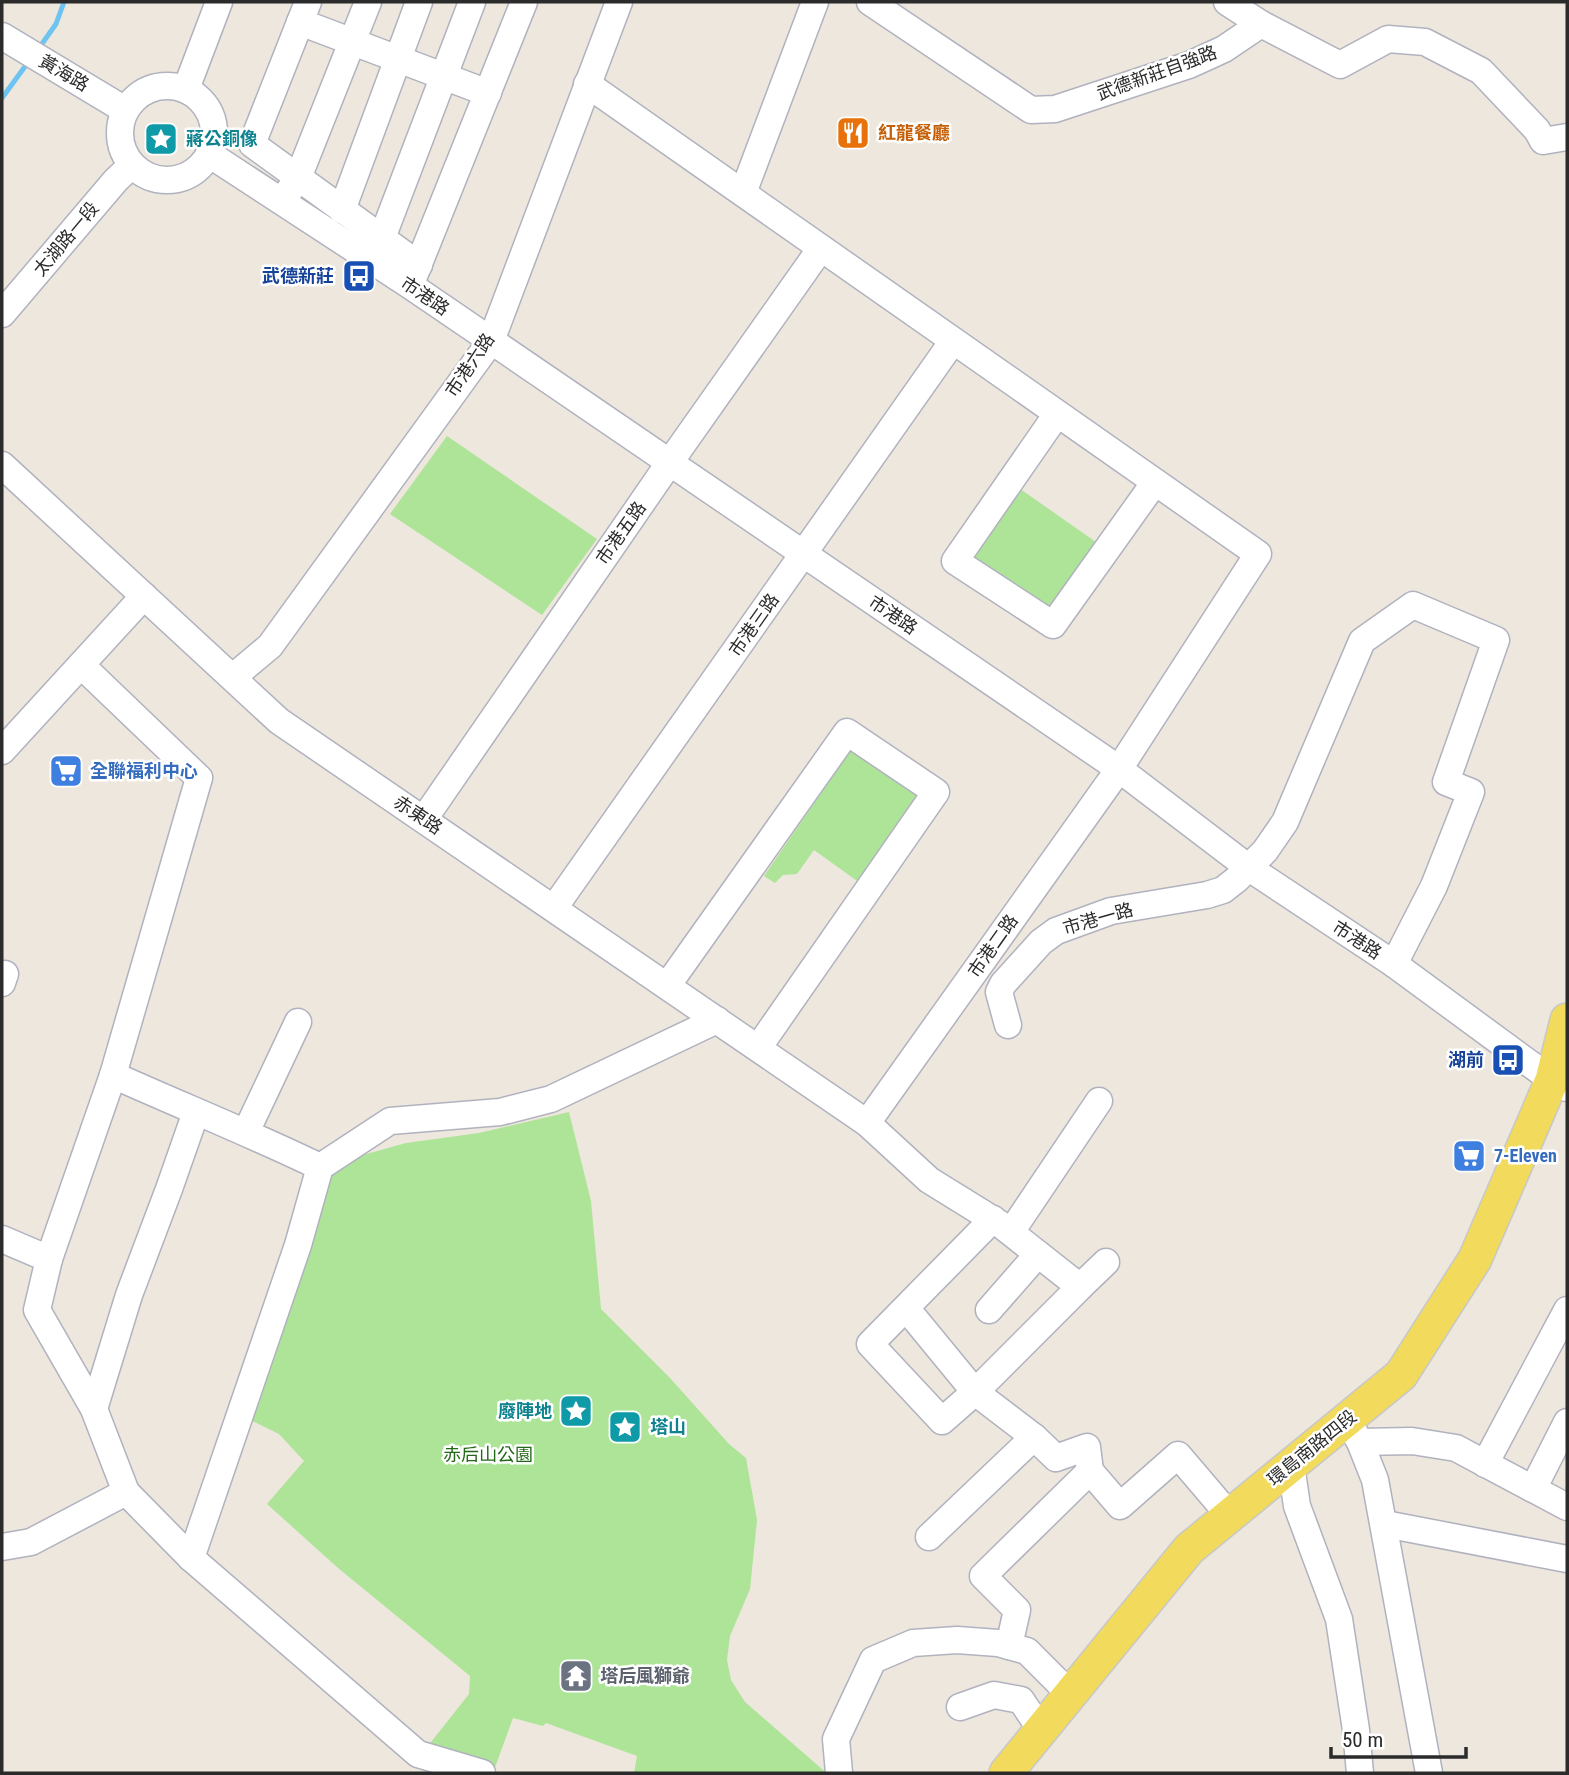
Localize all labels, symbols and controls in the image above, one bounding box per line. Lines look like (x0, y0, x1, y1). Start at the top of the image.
street label: 武德新莊自強路 (1094, 41, 1220, 104)
street label: 黃海路 (36, 50, 93, 95)
restaurant icon: 紅龍餐廳 (834, 114, 872, 152)
place icon: 蔣公銅像 (142, 120, 180, 158)
place label: 紅龍餐廳 (878, 122, 950, 143)
place label: 蔣公銅像 (186, 128, 258, 149)
street label: 太湖路一段 (29, 197, 103, 280)
bus stop icon: 武德新莊 (340, 257, 378, 295)
place label: 武德新莊 (262, 265, 334, 286)
street label: 市港路 (397, 272, 454, 319)
street label: 市港六路 (441, 329, 498, 400)
street label: 市港五路 (591, 497, 650, 568)
street label: 市港三路 (724, 589, 783, 660)
street label: 市港路 (865, 591, 922, 638)
supermarket icon: 全聯福利中心 (47, 752, 85, 790)
place label: 全聯福利中心 (90, 760, 198, 781)
street label: 赤東路 (390, 791, 447, 838)
street label: 市港一路 (1060, 899, 1135, 939)
street label: 市港二路 (963, 910, 1022, 981)
street label: 市港路 (1329, 916, 1386, 963)
bus stop icon: 湖前 (1489, 1041, 1527, 1079)
place label: 湖前 (1448, 1049, 1484, 1070)
supermarket icon: 7-Eleven (1450, 1137, 1488, 1175)
place label: 7-Eleven (1494, 1145, 1557, 1166)
place icon: 廢陣地 (557, 1392, 595, 1430)
place label: 廢陣地 (498, 1400, 552, 1421)
street label: 環島南路四段 (1263, 1405, 1360, 1490)
place icon: 塔山 (606, 1408, 644, 1446)
place label: 塔山 (650, 1416, 686, 1437)
park label: 赤后山公園 (443, 1444, 533, 1465)
temple icon: 塔后風獅爺 (557, 1657, 595, 1695)
place label: 塔后風獅爺 (600, 1665, 690, 1686)
scale bar (1331, 1716, 1466, 1760)
text: 50 m (1342, 1728, 1383, 1752)

